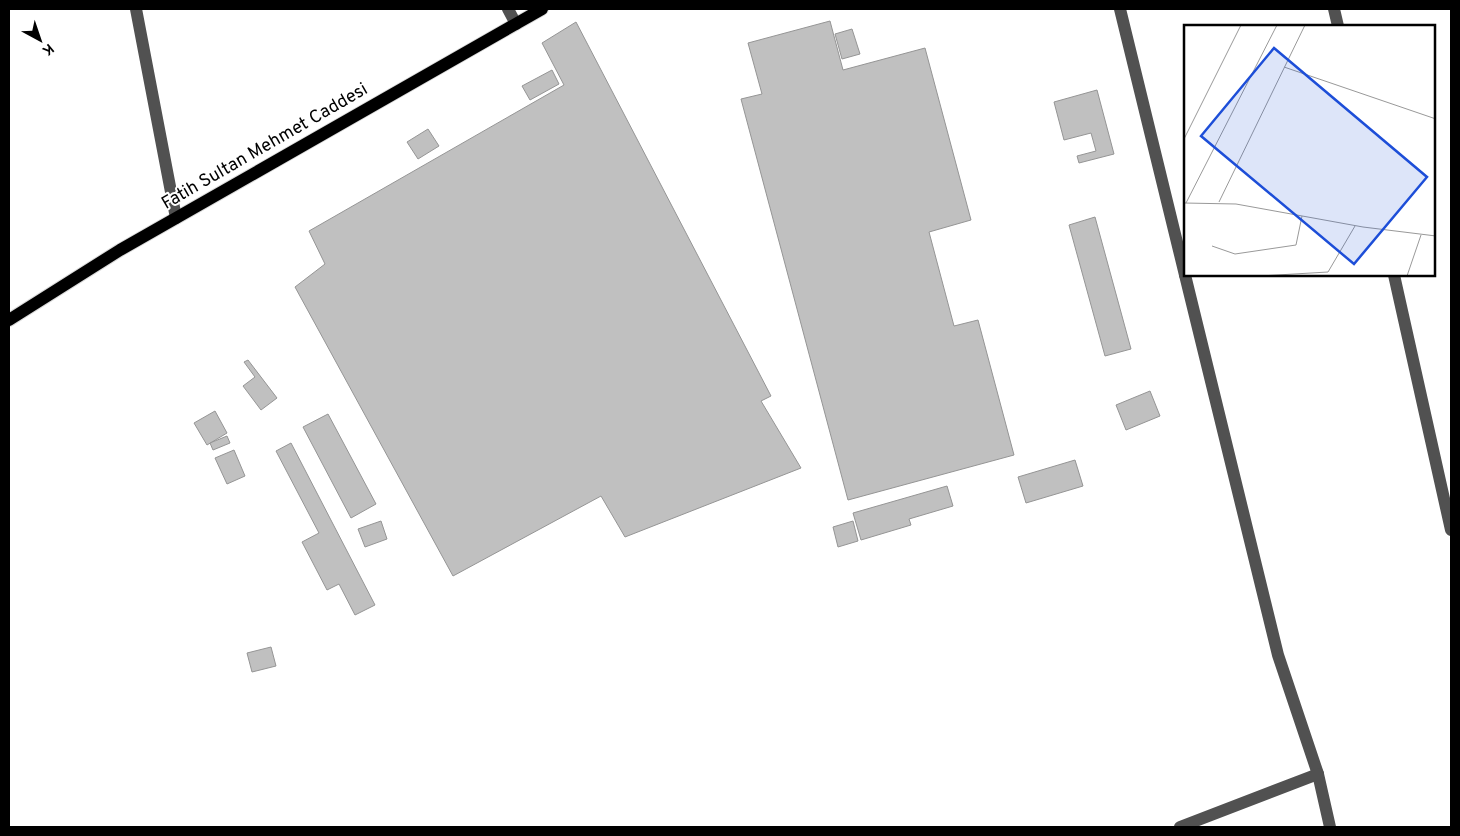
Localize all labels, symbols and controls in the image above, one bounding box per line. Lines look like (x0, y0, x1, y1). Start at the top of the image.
north arrow (15, 15, 65, 65)
inset map (1184, 25, 1435, 276)
text: K (38, 39, 57, 59)
street label: Fatih Sultan Mehmet Caddesi (158, 78, 372, 216)

